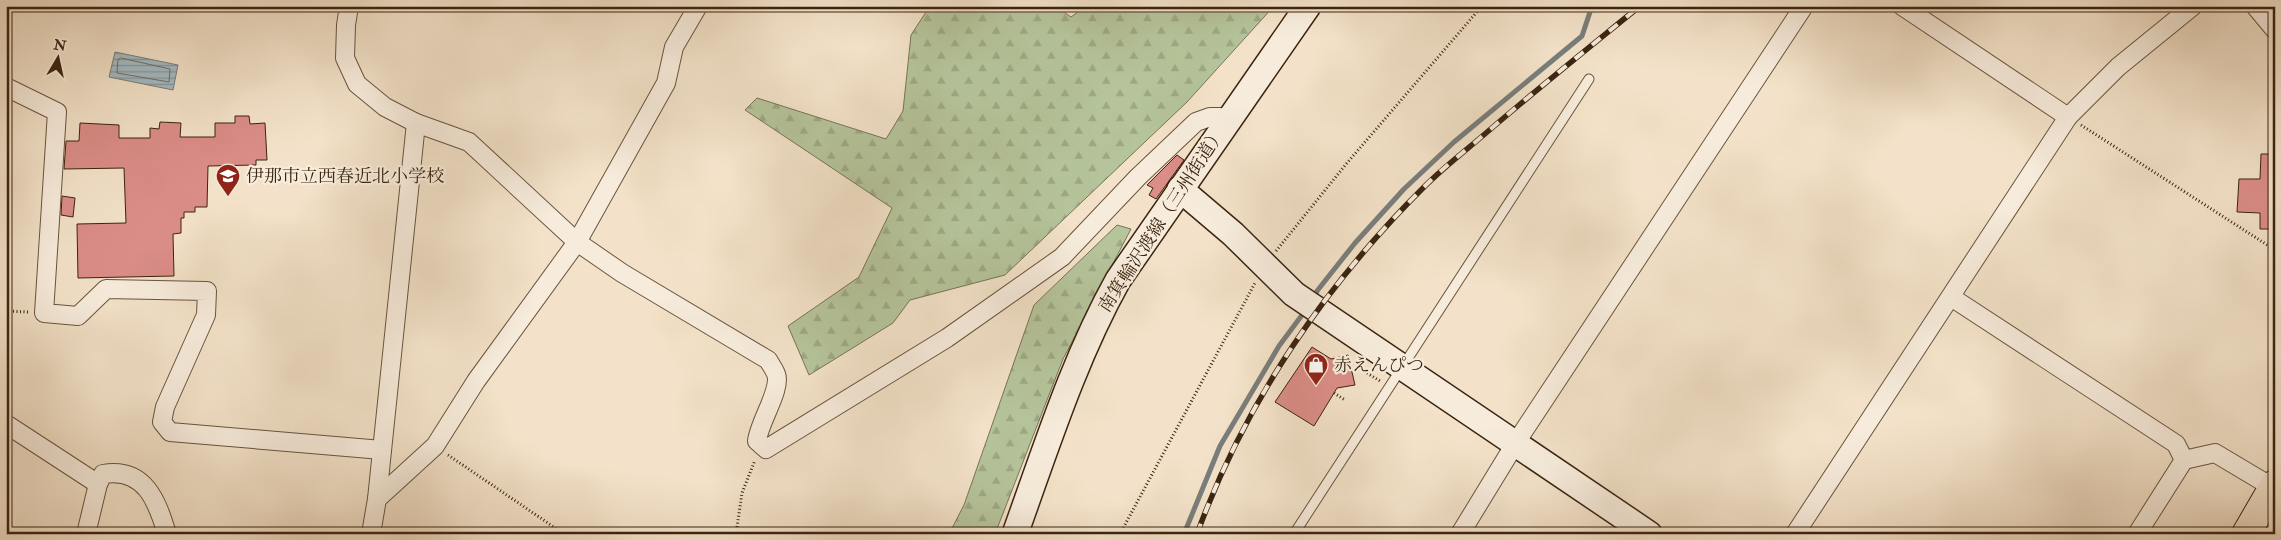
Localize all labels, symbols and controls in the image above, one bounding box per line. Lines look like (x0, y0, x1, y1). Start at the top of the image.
north arrow (32, 32, 82, 82)
text: N (51, 36, 68, 55)
street label: 南箕輪沢渡線（三州街道） (1094, 123, 1230, 317)
school or university icon: 伊那市立西春近北小学校 (215, 163, 241, 197)
place label: 伊那市立西春近北小学校 (246, 165, 444, 188)
shop icon: 赤えんぴつ (1303, 352, 1329, 386)
place label: 赤えんぴつ (1334, 354, 1424, 377)

